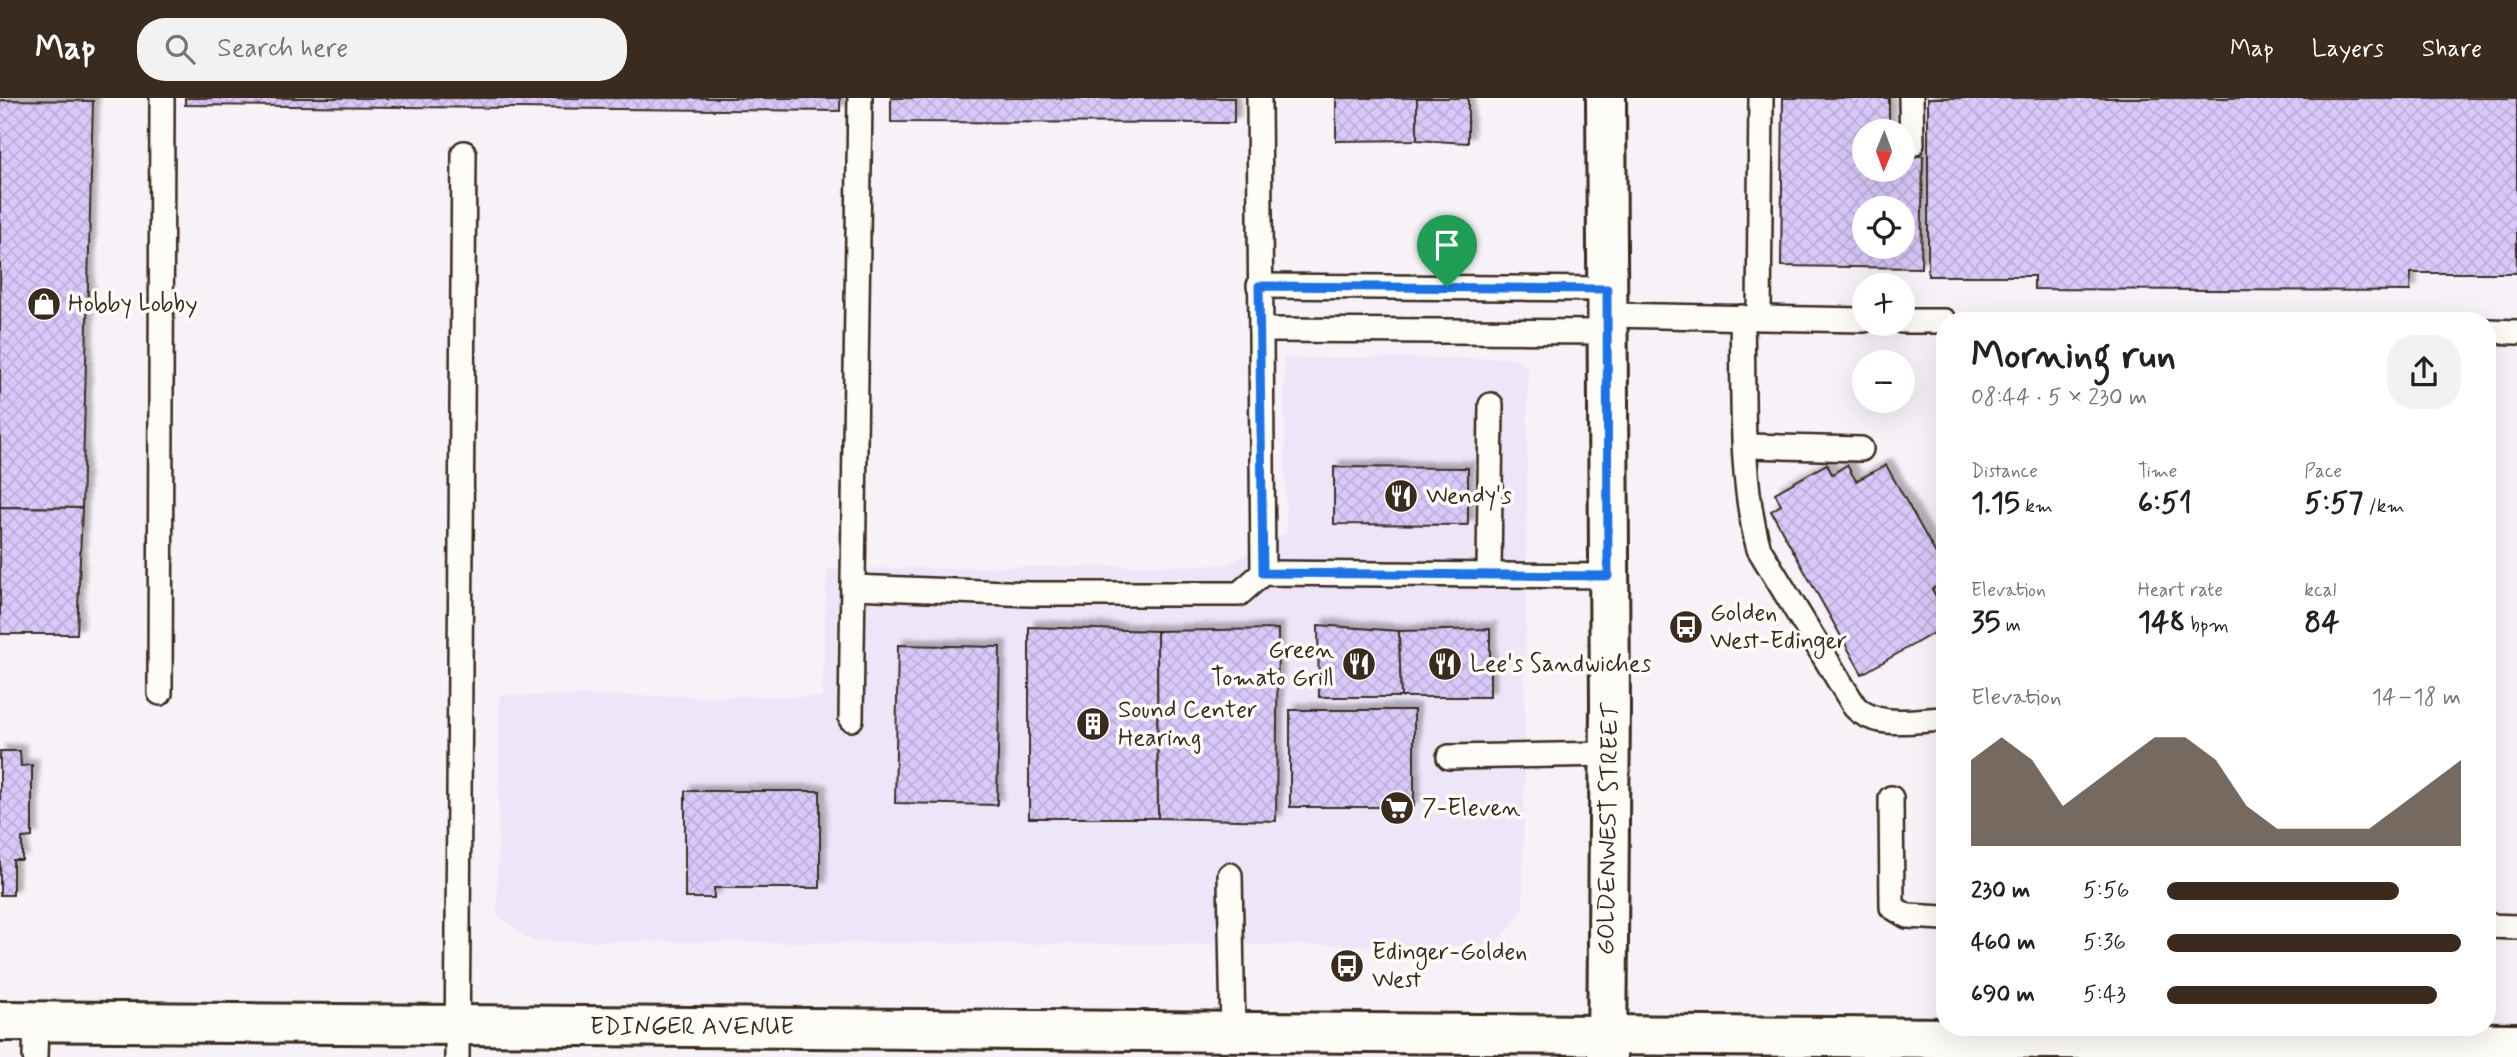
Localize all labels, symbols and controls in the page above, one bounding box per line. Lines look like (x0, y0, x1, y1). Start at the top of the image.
search box (137, 18, 627, 81)
text: Map (35, 27, 95, 71)
icon: search (161, 30, 199, 68)
text: Search here (217, 32, 348, 66)
text: Map (2230, 34, 2274, 65)
text: Layers (2312, 34, 2384, 65)
text: Share (2422, 34, 2482, 65)
north arrow (1852, 119, 1914, 182)
map controls (1852, 119, 1915, 413)
button: locate (1852, 196, 1915, 259)
pin (1417, 215, 1477, 287)
icon: arrive (1428, 226, 1466, 264)
button: + (1852, 273, 1915, 336)
shop icon: Hobby Lobby (25, 285, 63, 323)
place label: Hobby Lobby (68, 289, 197, 320)
text: Morning run (1971, 332, 2176, 381)
button: share (2387, 335, 2461, 409)
button: − (1852, 350, 1915, 413)
text: 08:44 · 5 × 230 m (1971, 383, 2147, 413)
text: Distance (1971, 459, 2038, 484)
text: Time (2138, 459, 2177, 484)
text: Pace (2304, 459, 2342, 484)
restaurant icon: Wendy's (1382, 477, 1420, 515)
place label: Wendy's (1426, 481, 1512, 512)
text: 1.15 (1971, 484, 2020, 523)
text: 6:51 (2138, 484, 2192, 523)
text: 5:57 (2304, 484, 2363, 523)
text: km (2020, 494, 2053, 519)
text: /km (2363, 494, 2405, 519)
text: Elevation (1971, 578, 2046, 603)
text: Heart rate (2138, 578, 2223, 603)
text: kcal (2304, 578, 2336, 603)
place label: Golden West-Edinger (1710, 598, 1847, 659)
text: 35 (1971, 603, 2001, 642)
text: 148 (2138, 603, 2185, 642)
text: 84 (2304, 603, 2339, 642)
bus stop icon: Golden West-Edinger (1667, 608, 1705, 646)
text: m (2001, 613, 2021, 638)
text: bpm (2185, 613, 2229, 638)
place label: Green Tomato Grill (1211, 635, 1334, 694)
restaurant icon: Green Tomato Grill (1340, 645, 1378, 683)
restaurant icon: Lee's Sandwiches (1426, 645, 1464, 683)
place label: Lee's Sandwiches (1470, 649, 1652, 680)
text: Elevation (1971, 683, 2062, 713)
text: 14–18 m (2372, 683, 2461, 713)
place label: Sound Center Hearing (1118, 695, 1257, 754)
street label: GOLDENWEST STREET (1591, 702, 1627, 955)
building icon: Sound Center Hearing (1074, 705, 1112, 743)
supermarket icon: 7-Eleven (1378, 789, 1416, 827)
place label: 7-Eleven (1422, 793, 1521, 824)
text: 230 m (1971, 876, 2030, 906)
text: 5:56 (2083, 876, 2129, 906)
text: 460 m (1971, 928, 2035, 958)
text: 5:36 (2083, 928, 2126, 958)
place label: Edinger-Golden West (1372, 937, 1527, 996)
bus stop icon: Edinger-Golden West (1328, 947, 1366, 985)
text: 690 m (1971, 980, 2035, 1010)
text: 5:43 (2083, 980, 2126, 1010)
street label: EDINGER AVENUE (590, 1012, 794, 1043)

